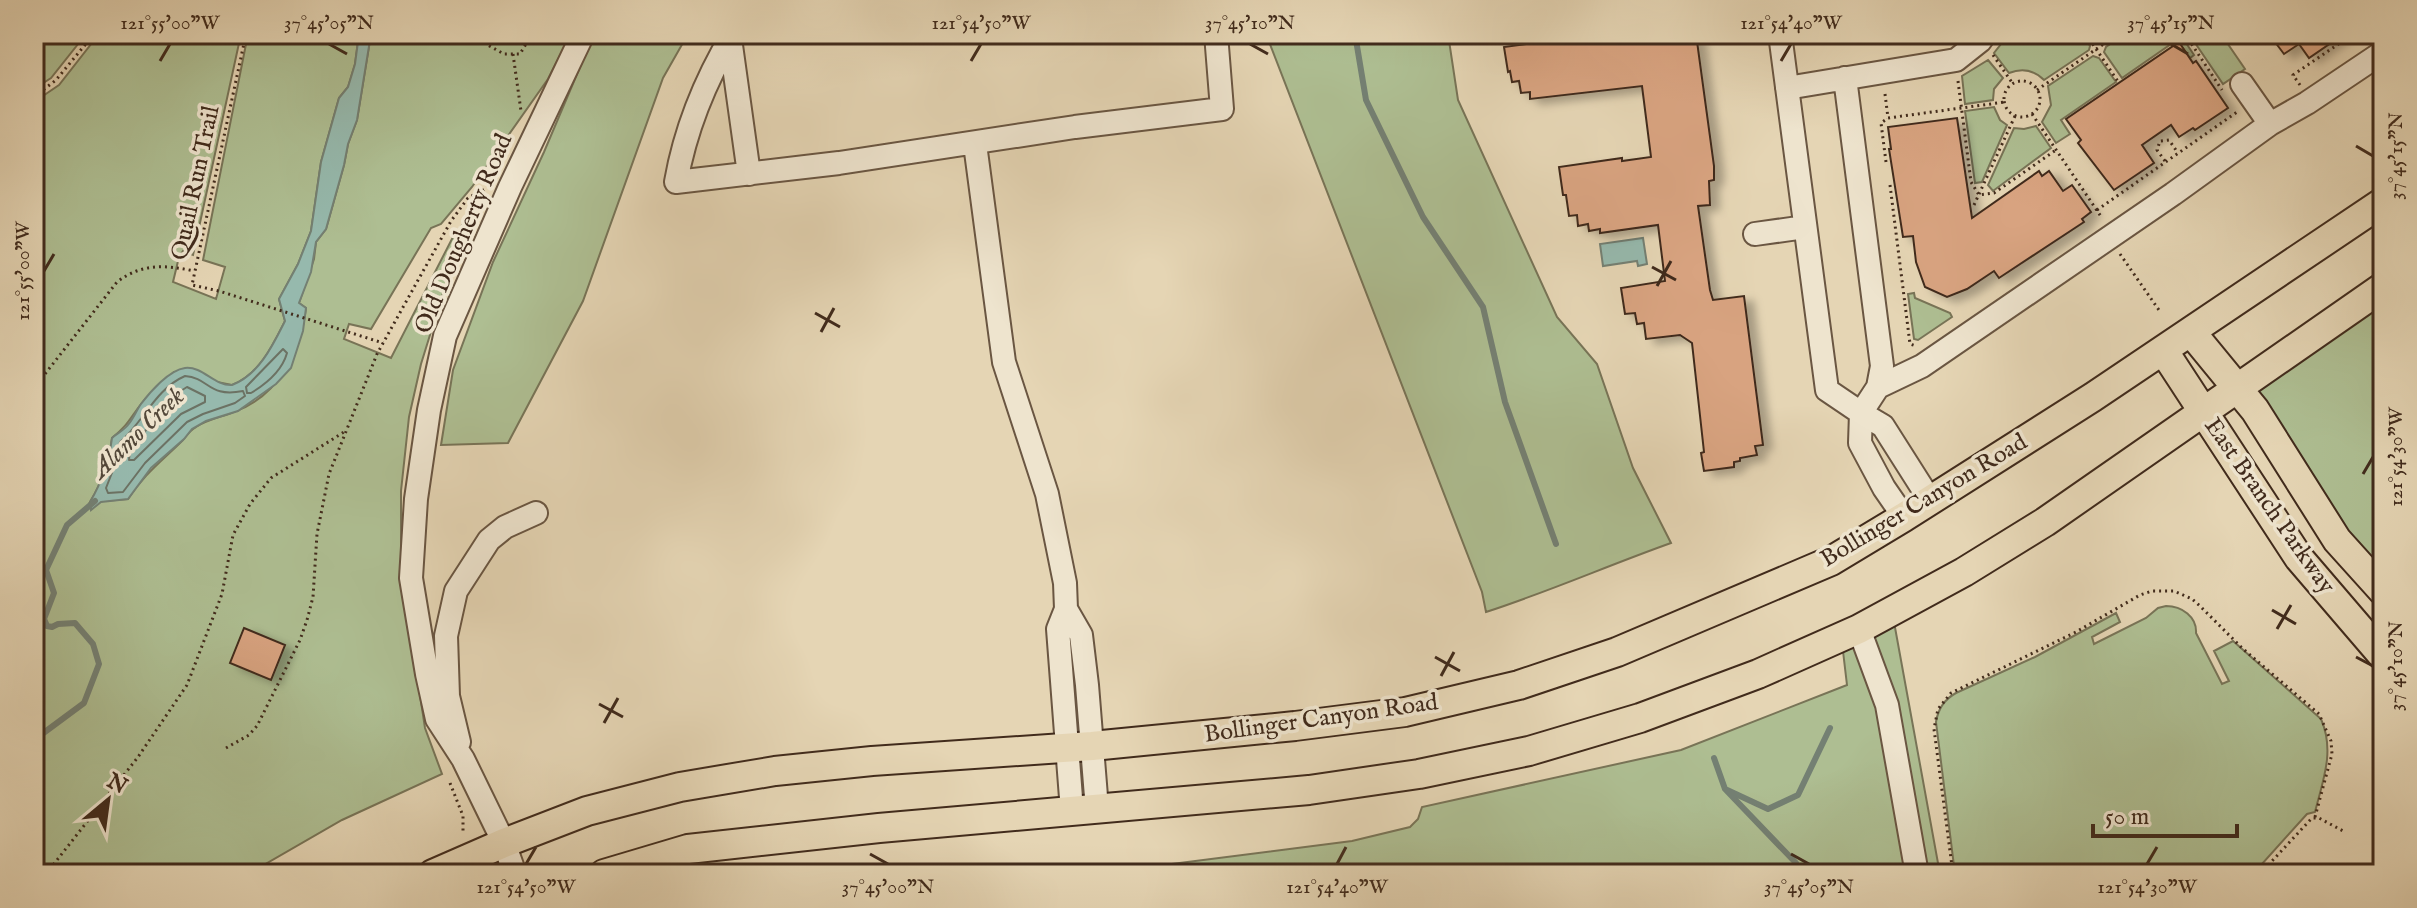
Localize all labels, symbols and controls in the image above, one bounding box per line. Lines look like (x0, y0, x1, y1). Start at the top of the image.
text: 121°55'00"W (120, 11, 221, 36)
text: 37°45'05"N (284, 11, 374, 36)
text: 121°54'50"W (931, 11, 1031, 36)
text: 37°45'10"N (1205, 11, 1295, 36)
text: 121°54'40"W (1740, 11, 1843, 36)
text: 37°45'15"N (2127, 11, 2215, 36)
street label: Quail Run Trail (165, 103, 228, 263)
text: 37°45'15"N (2384, 112, 2409, 200)
street label: Old Dougherty Road (408, 129, 520, 339)
text: 121°55'00"W (11, 220, 36, 321)
water label: Alamo Creek (82, 380, 192, 488)
text: 121°54'30"W (2384, 406, 2409, 507)
street label: East Branch Parkway (2197, 412, 2342, 600)
street label: Bollinger Canyon Road (1815, 427, 2033, 575)
text: 37°45'10"N (2384, 621, 2409, 711)
street label: Bollinger Canyon Road (1202, 687, 1440, 751)
north arrow (68, 760, 148, 840)
text: N (101, 767, 132, 801)
scale bar (2093, 788, 2237, 838)
text: 50 m (2105, 802, 2149, 833)
text: 121°54'50"W (476, 875, 576, 900)
text: 37°45'00"N (842, 875, 934, 900)
text: 121°54'40"W (1286, 875, 1389, 900)
text: 37°45'05"N (1764, 875, 1854, 900)
text: 121°54'30"W (2097, 875, 2198, 900)

